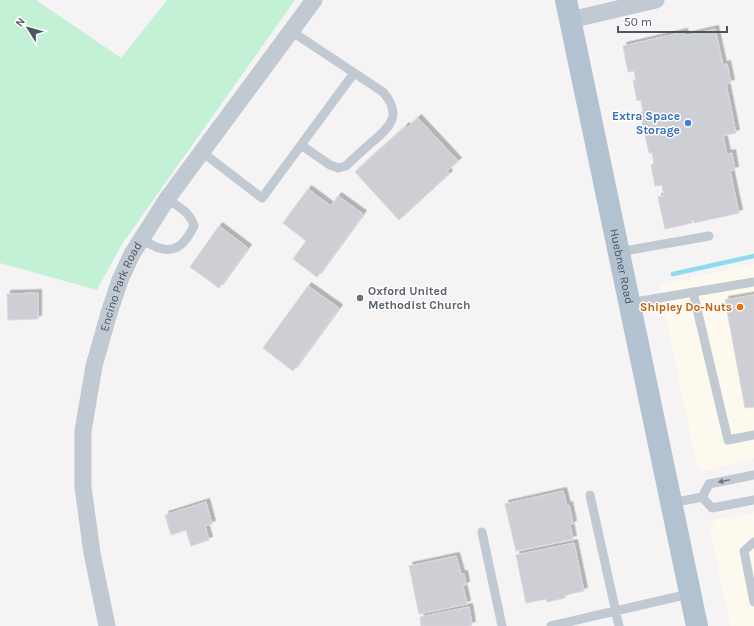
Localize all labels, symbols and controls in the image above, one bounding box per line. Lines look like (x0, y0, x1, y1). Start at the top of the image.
north arrow (8, 8, 48, 48)
scale bar (618, 8, 727, 34)
text: N (13, 15, 28, 29)
text: 50 m (624, 15, 652, 29)
place label: Extra Space Storage (612, 109, 680, 137)
marker: Extra Space Storage (683, 118, 693, 128)
street label: Huebner Road (607, 227, 636, 305)
street label: Encino Park Road (97, 239, 145, 333)
place label: Oxford United Methodist Church (368, 284, 470, 312)
marker: Oxford United Methodist Church (355, 293, 365, 303)
place label: Shipley Do-Nuts (640, 300, 732, 314)
marker: Shipley Do-Nuts (735, 302, 745, 312)
one-way arrow (718, 478, 730, 484)

